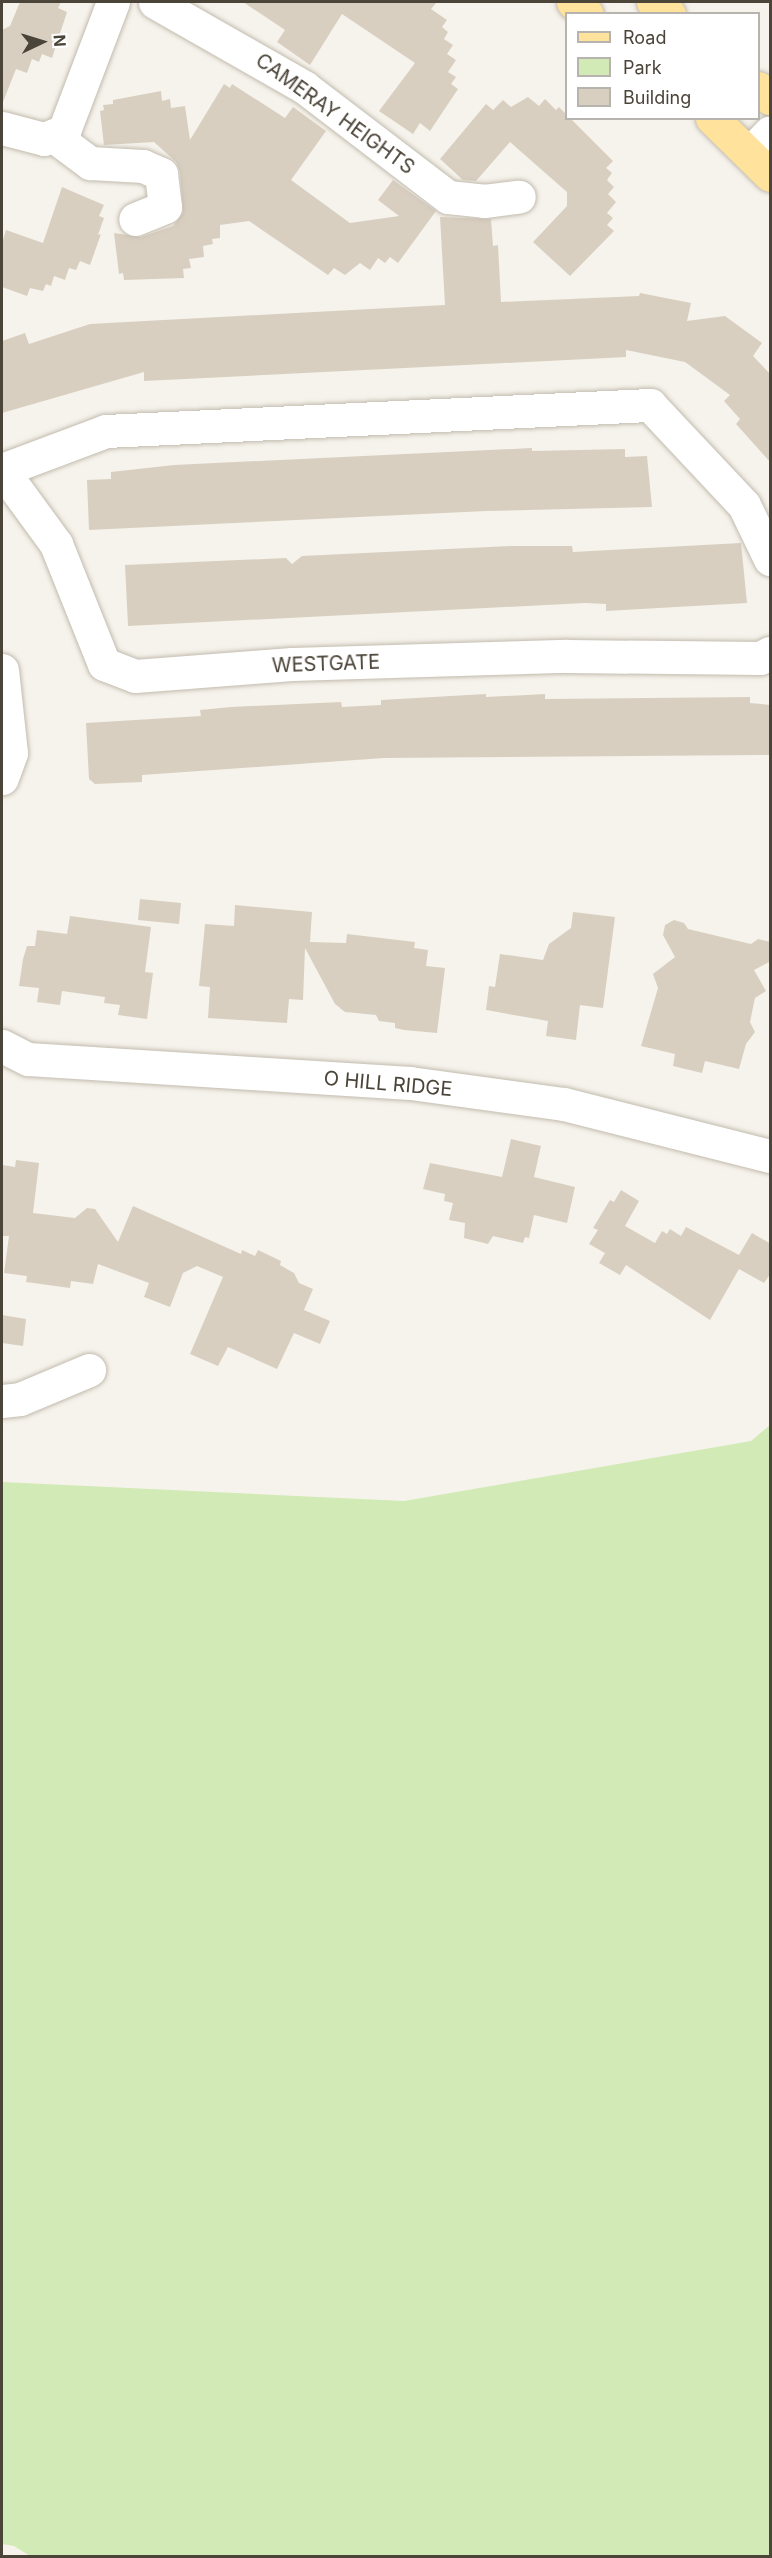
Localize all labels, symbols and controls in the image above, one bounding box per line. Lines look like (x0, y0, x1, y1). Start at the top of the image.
north arrow (12, 12, 72, 72)
legend (565, 12, 760, 120)
text: Road (623, 27, 666, 48)
text: N (50, 34, 70, 48)
street label: CAMERAY HEIGHTS (251, 48, 419, 180)
text: Park (623, 57, 662, 78)
text: Building (623, 87, 691, 108)
street label: WESTGATE (271, 650, 381, 678)
street label: O HILL RIDGE (323, 1066, 453, 1102)

